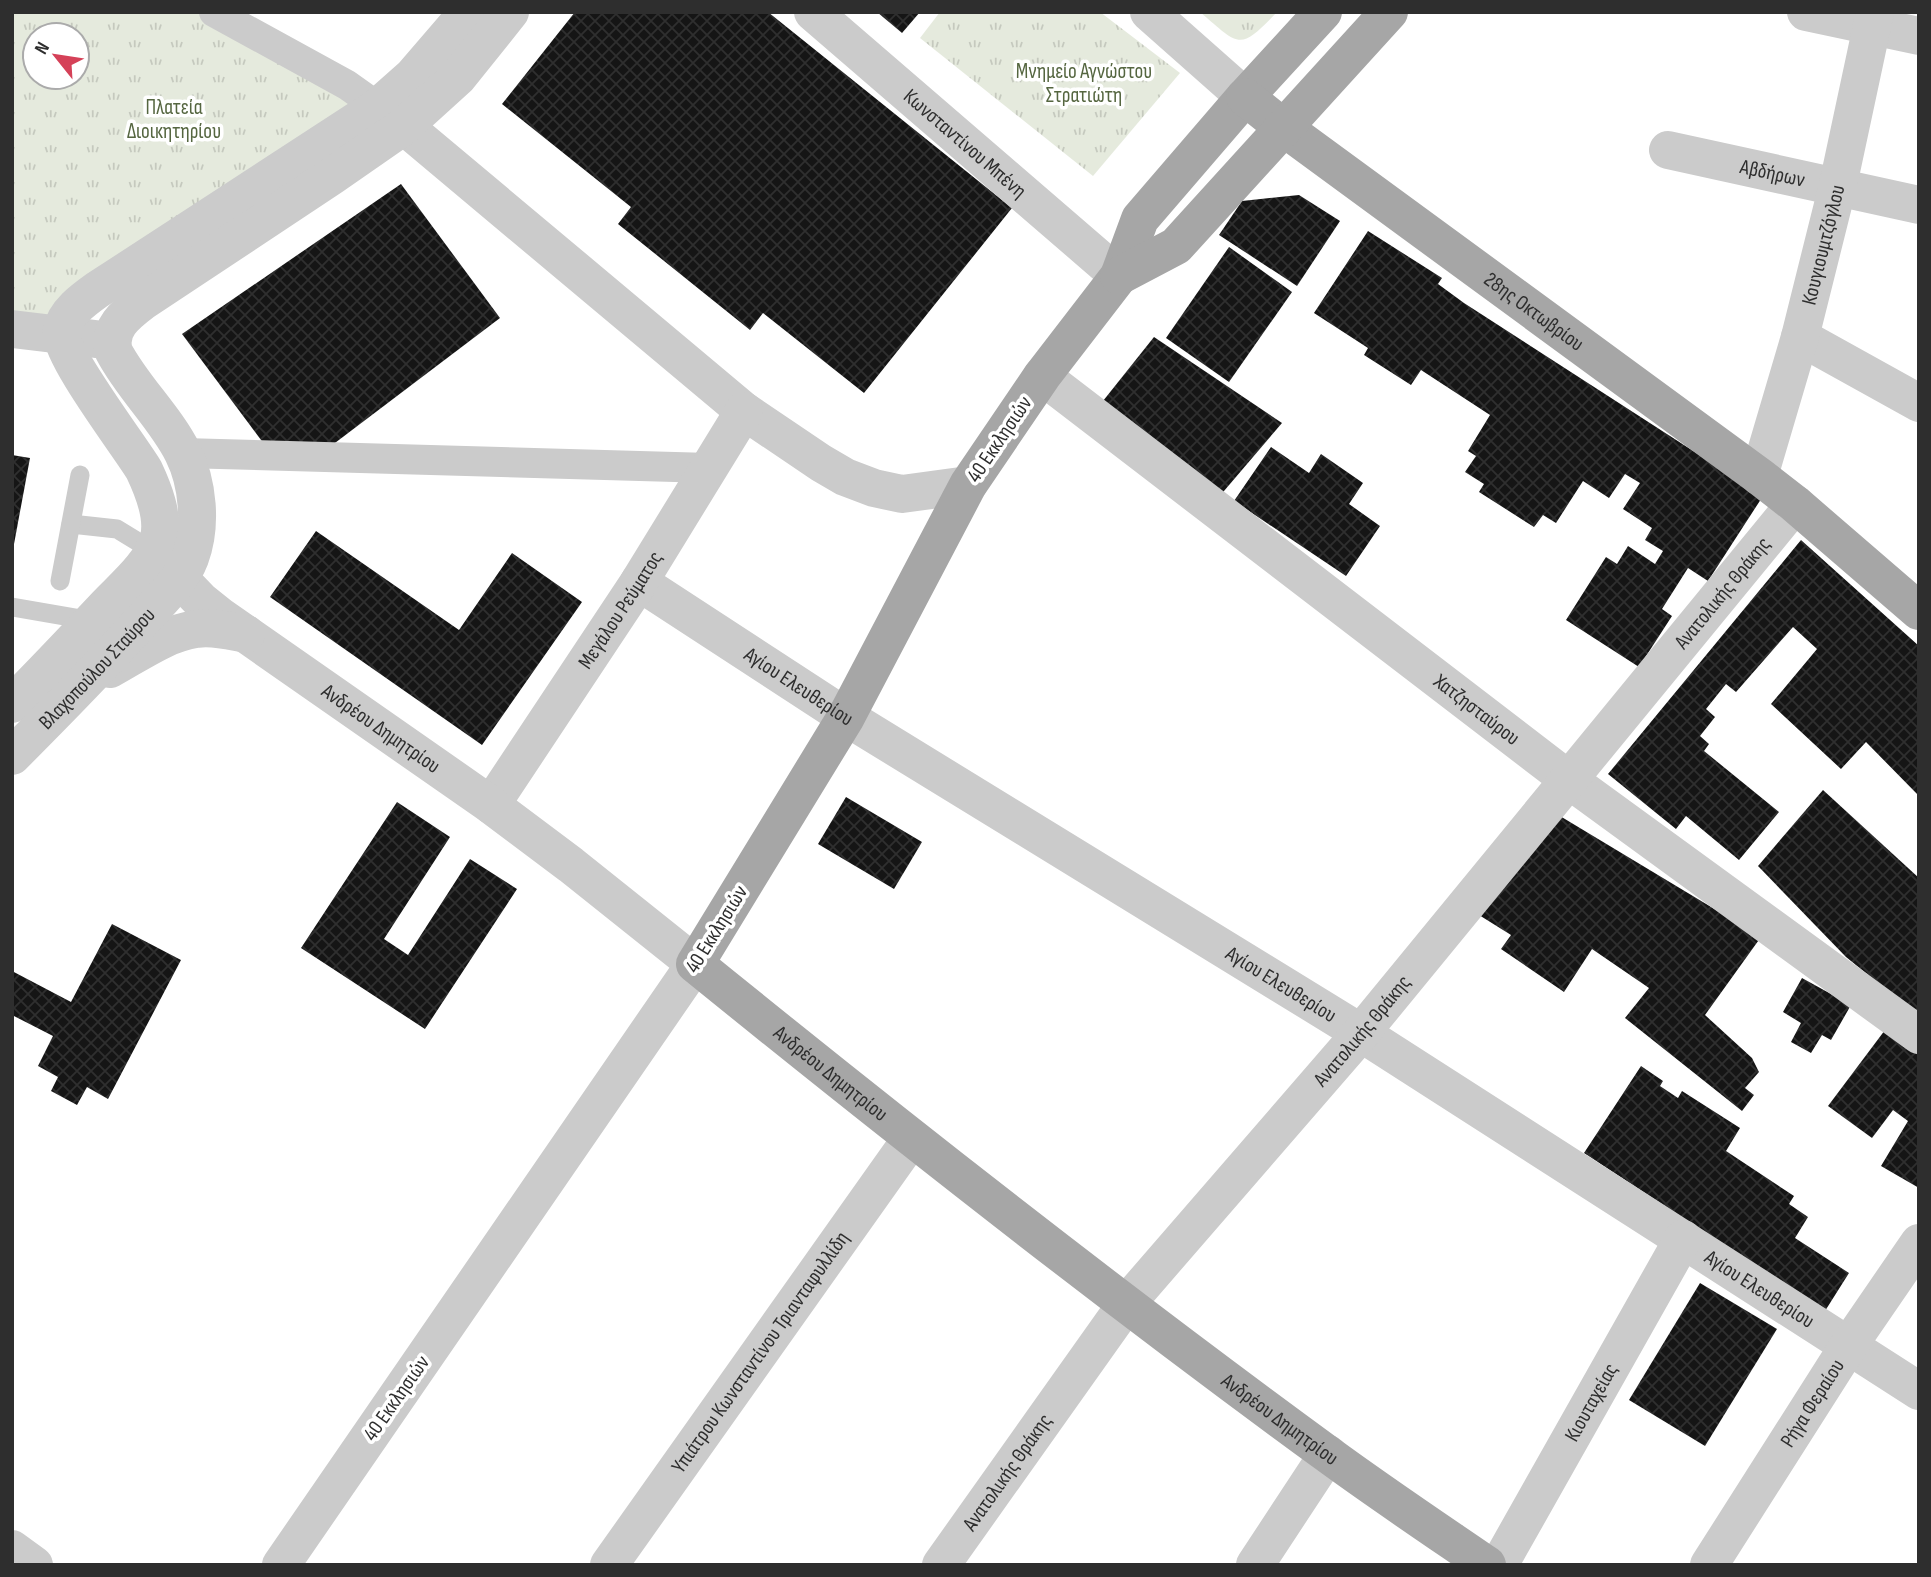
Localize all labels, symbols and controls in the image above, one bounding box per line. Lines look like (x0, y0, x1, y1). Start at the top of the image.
north arrow (21, 21, 91, 91)
text: N (30, 38, 55, 58)
park label: Μνημείο Αγνώστου Στρατιώτη (1016, 59, 1152, 108)
street label: Κωνσταντίνου Μπένη (898, 84, 1031, 203)
park label: Πλατεία Διοικητηρίου (127, 95, 221, 144)
street label: Αβδήρων (1737, 154, 1807, 193)
street label: Κουγιουμτζόγλου (1797, 182, 1851, 308)
street label: 28ης Οκτωβρίου (1479, 267, 1589, 357)
street label: 40 Εκκλησιών (962, 392, 1037, 487)
street label: Ανατολικής Θράκης (1669, 532, 1776, 655)
street label: Μεγάλου Ρεύματος (573, 547, 668, 674)
street label: Βλαχοπούλου Σταύρου (34, 602, 161, 735)
street label: Αγίου Ελευθερίου (739, 642, 858, 732)
street label: Χατζησταύρου (1428, 668, 1525, 751)
street label: Ανδρέου Δημητρίου (316, 678, 445, 779)
street label: 40 Εκκλησιών (680, 881, 753, 978)
street label: Αγίου Ελευθερίου (1220, 941, 1341, 1028)
street label: Ανατολικής Θράκης (1308, 970, 1416, 1092)
street label: Ανδρέου Δημητρίου (768, 1020, 893, 1127)
street label: Υπιάτρου Κωνσταντίνου Τριανταφυλλίδη (666, 1227, 855, 1478)
street label: Αγίου Ελευθερίου (1699, 1244, 1819, 1334)
street label: 40 Εκκλησιών (358, 1351, 435, 1446)
street label: Ρήγα Φεραίου (1775, 1355, 1850, 1452)
street label: Κιουταχείας (1559, 1359, 1623, 1446)
street label: Ανδρέου Δημητρίου (1216, 1368, 1343, 1471)
street label: Ανατολικής Θράκης (957, 1409, 1057, 1536)

